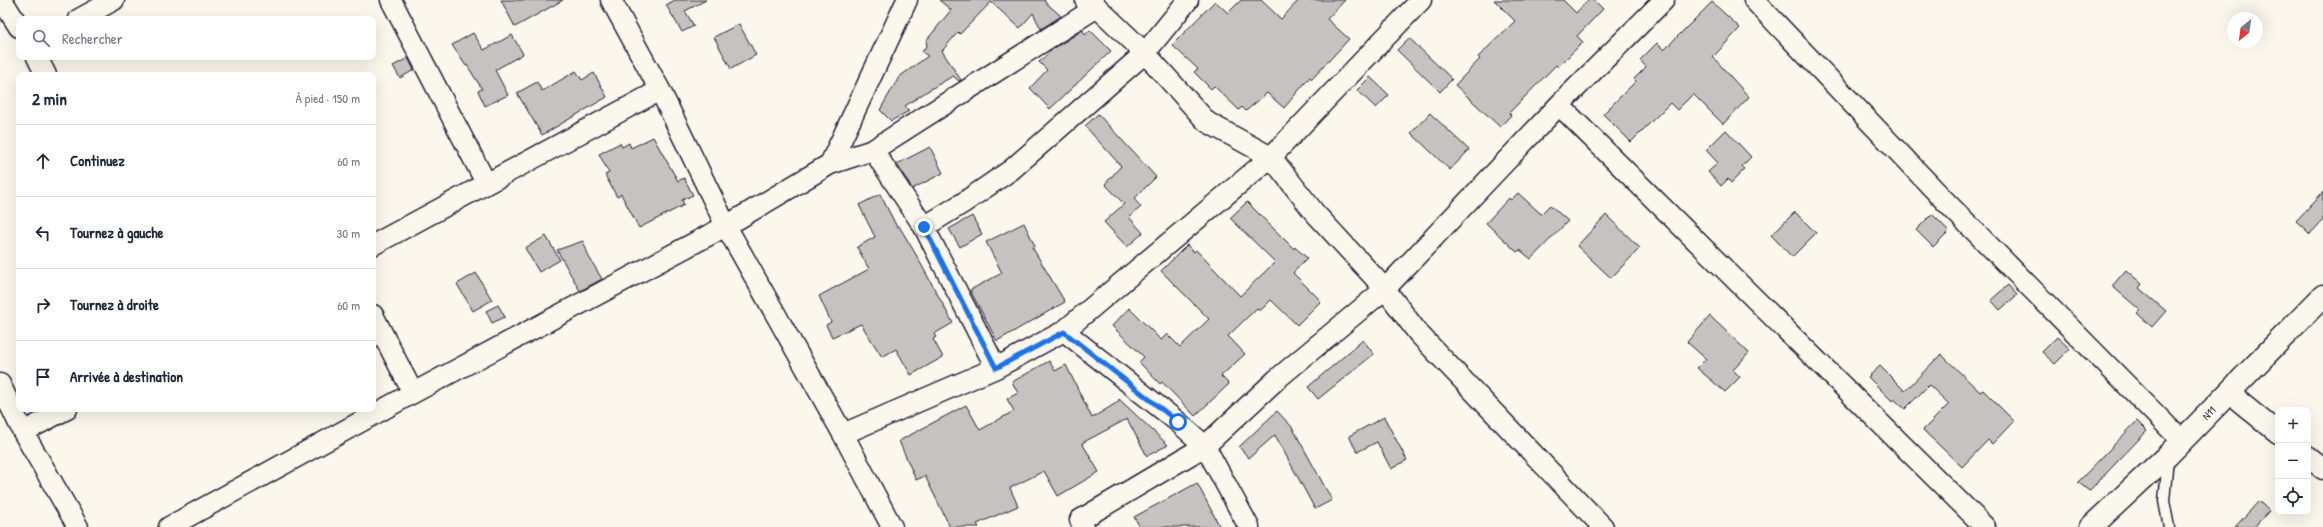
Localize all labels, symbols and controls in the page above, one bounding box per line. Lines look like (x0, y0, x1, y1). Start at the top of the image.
north arrow (2227, 12, 2263, 48)
search box (16, 16, 376, 60)
icon: search (30, 27, 52, 49)
text: Rechercher (62, 28, 123, 49)
text: 2 min (32, 87, 67, 110)
text: À pied · 150 m (295, 89, 360, 107)
icon: ahead (32, 150, 54, 172)
text: Continuez (70, 150, 125, 171)
text: 60 m (337, 152, 360, 170)
route end (915, 218, 933, 236)
icon: left (32, 222, 54, 244)
text: Tournez à gauche (70, 222, 163, 243)
text: 30 m (337, 224, 360, 242)
icon: right (32, 294, 54, 316)
text: Tournez à droite (70, 294, 159, 315)
text: 60 m (337, 296, 360, 314)
icon: arrive (32, 366, 54, 388)
text: Arrivée à destination (70, 366, 183, 387)
street label: N11 (2199, 403, 2219, 423)
map controls (2275, 407, 2311, 515)
button: + (2275, 407, 2311, 443)
route start (1169, 413, 1187, 431)
button: − (2275, 443, 2311, 479)
button: locate (2275, 479, 2311, 515)

